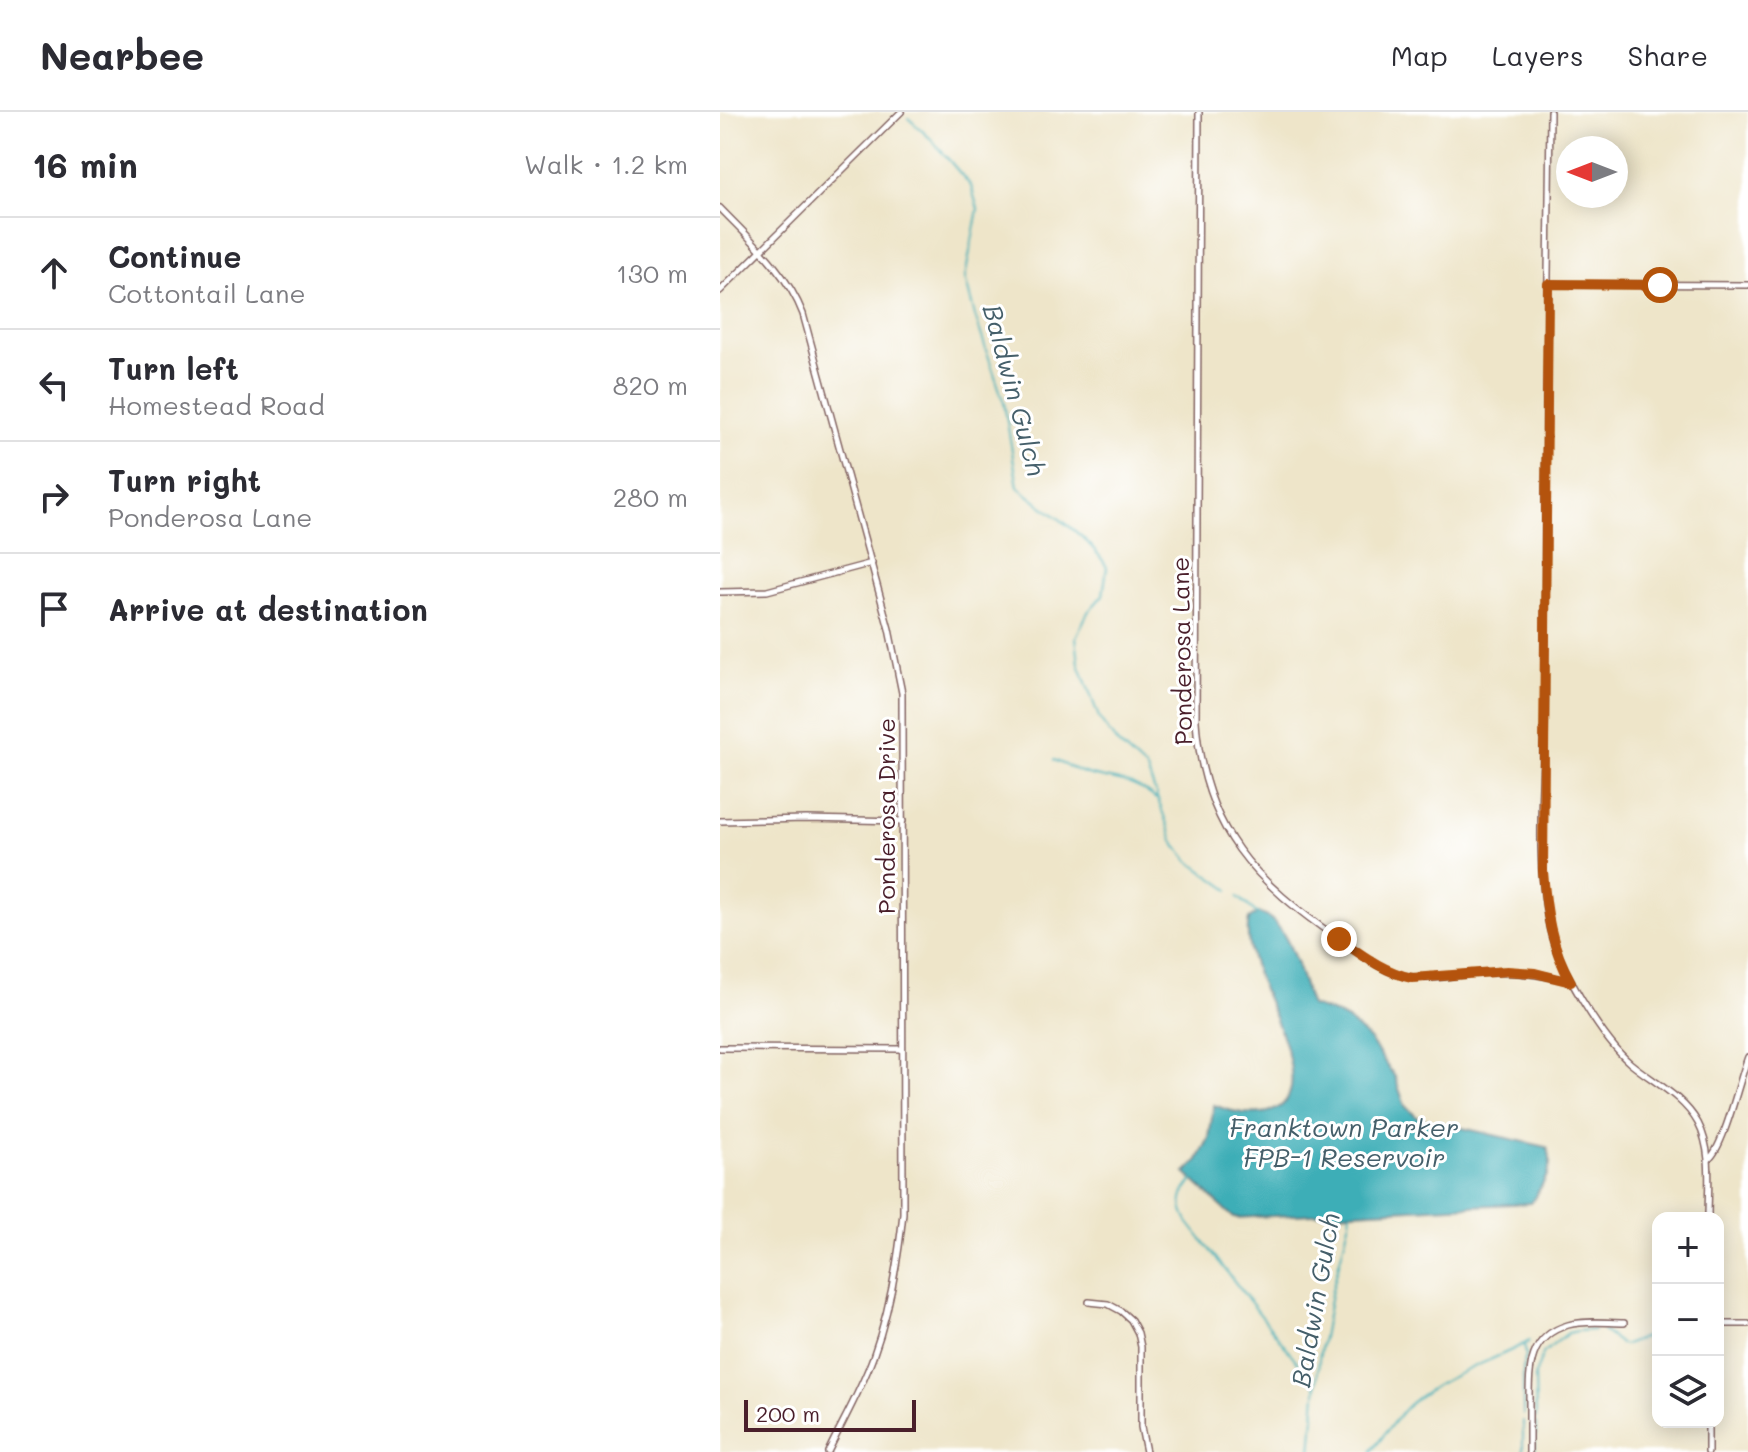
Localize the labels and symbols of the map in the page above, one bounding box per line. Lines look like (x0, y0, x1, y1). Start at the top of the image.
north arrow (1556, 136, 1628, 208)
route start (1642, 267, 1678, 303)
water label: Baldwin Gulch (976, 301, 1054, 479)
street label: Ponderosa Lane (1164, 556, 1198, 746)
street label: Ponderosa Drive (870, 718, 901, 914)
route end (1321, 921, 1357, 957)
water label: Franktown Parker FPB-1 Reservoir (1229, 1110, 1459, 1174)
water label: Baldwin Gulch (1283, 1210, 1347, 1390)
scale bar (744, 1396, 916, 1432)

